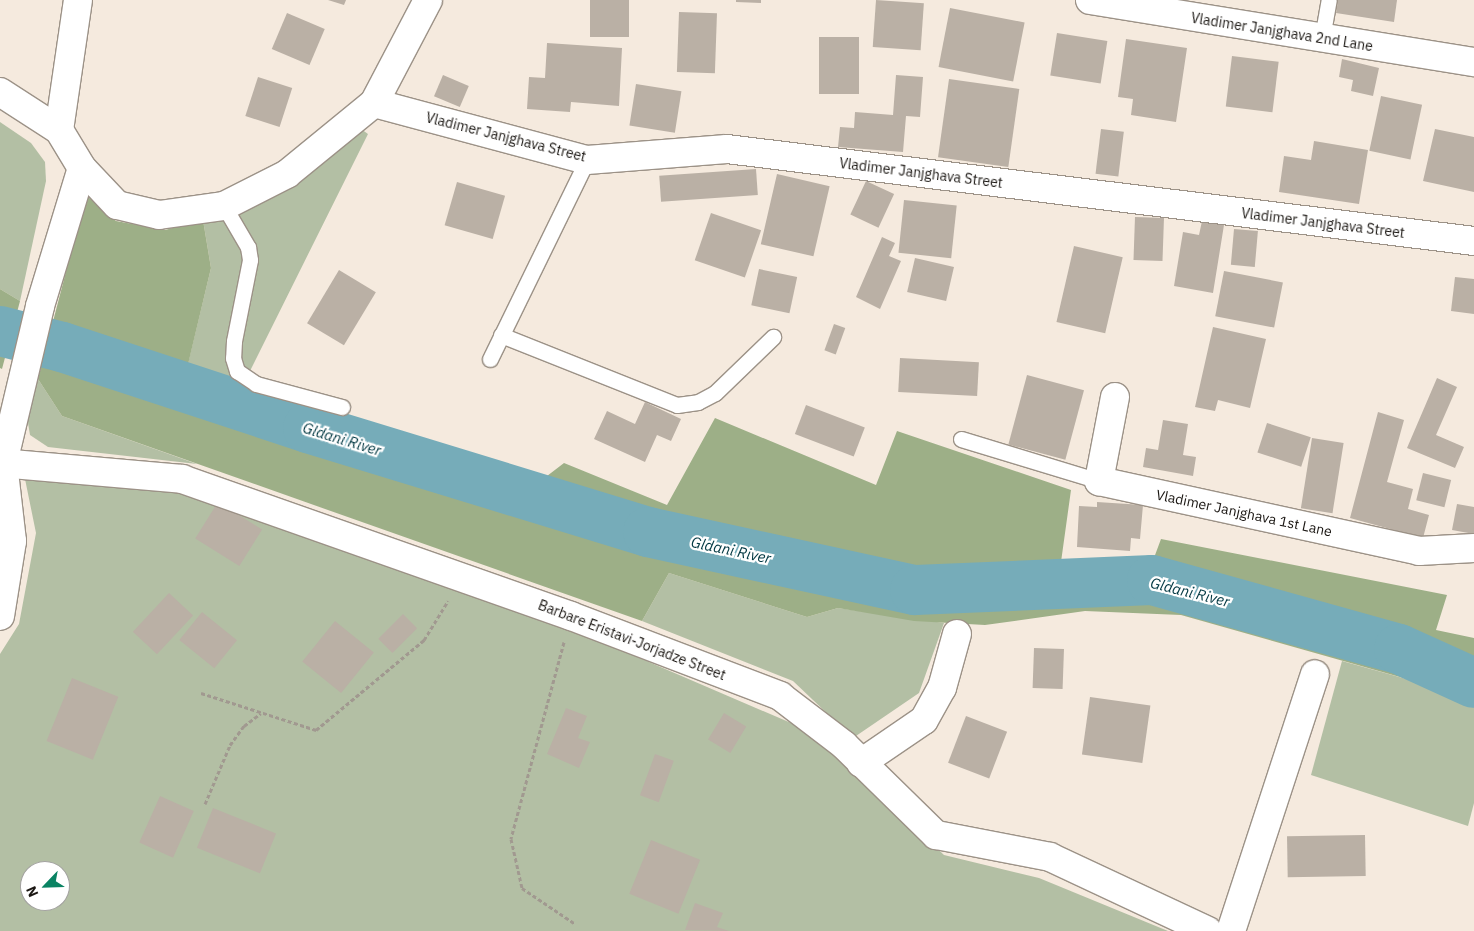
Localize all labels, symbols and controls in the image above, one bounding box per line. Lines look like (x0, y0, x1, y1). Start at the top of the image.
street label: Vladimer Janjghava 2nd Lane (1190, 9, 1374, 55)
street label: Vladimer Janjghava Street (424, 109, 588, 165)
street label: Vladimer Janjghava Street (838, 155, 1004, 191)
street label: Vladimer Janjghava Street (1240, 205, 1406, 241)
water label: Gldani River (301, 419, 383, 459)
street label: Vladimer Janjghava 1st Lane (1154, 486, 1334, 540)
water label: Gldani River (690, 533, 772, 567)
water label: Gldani River (1149, 573, 1231, 611)
street label: Barbare Eristavi-Jorjadze Street (536, 596, 728, 684)
north arrow (20, 861, 70, 911)
text: N (22, 883, 42, 900)

